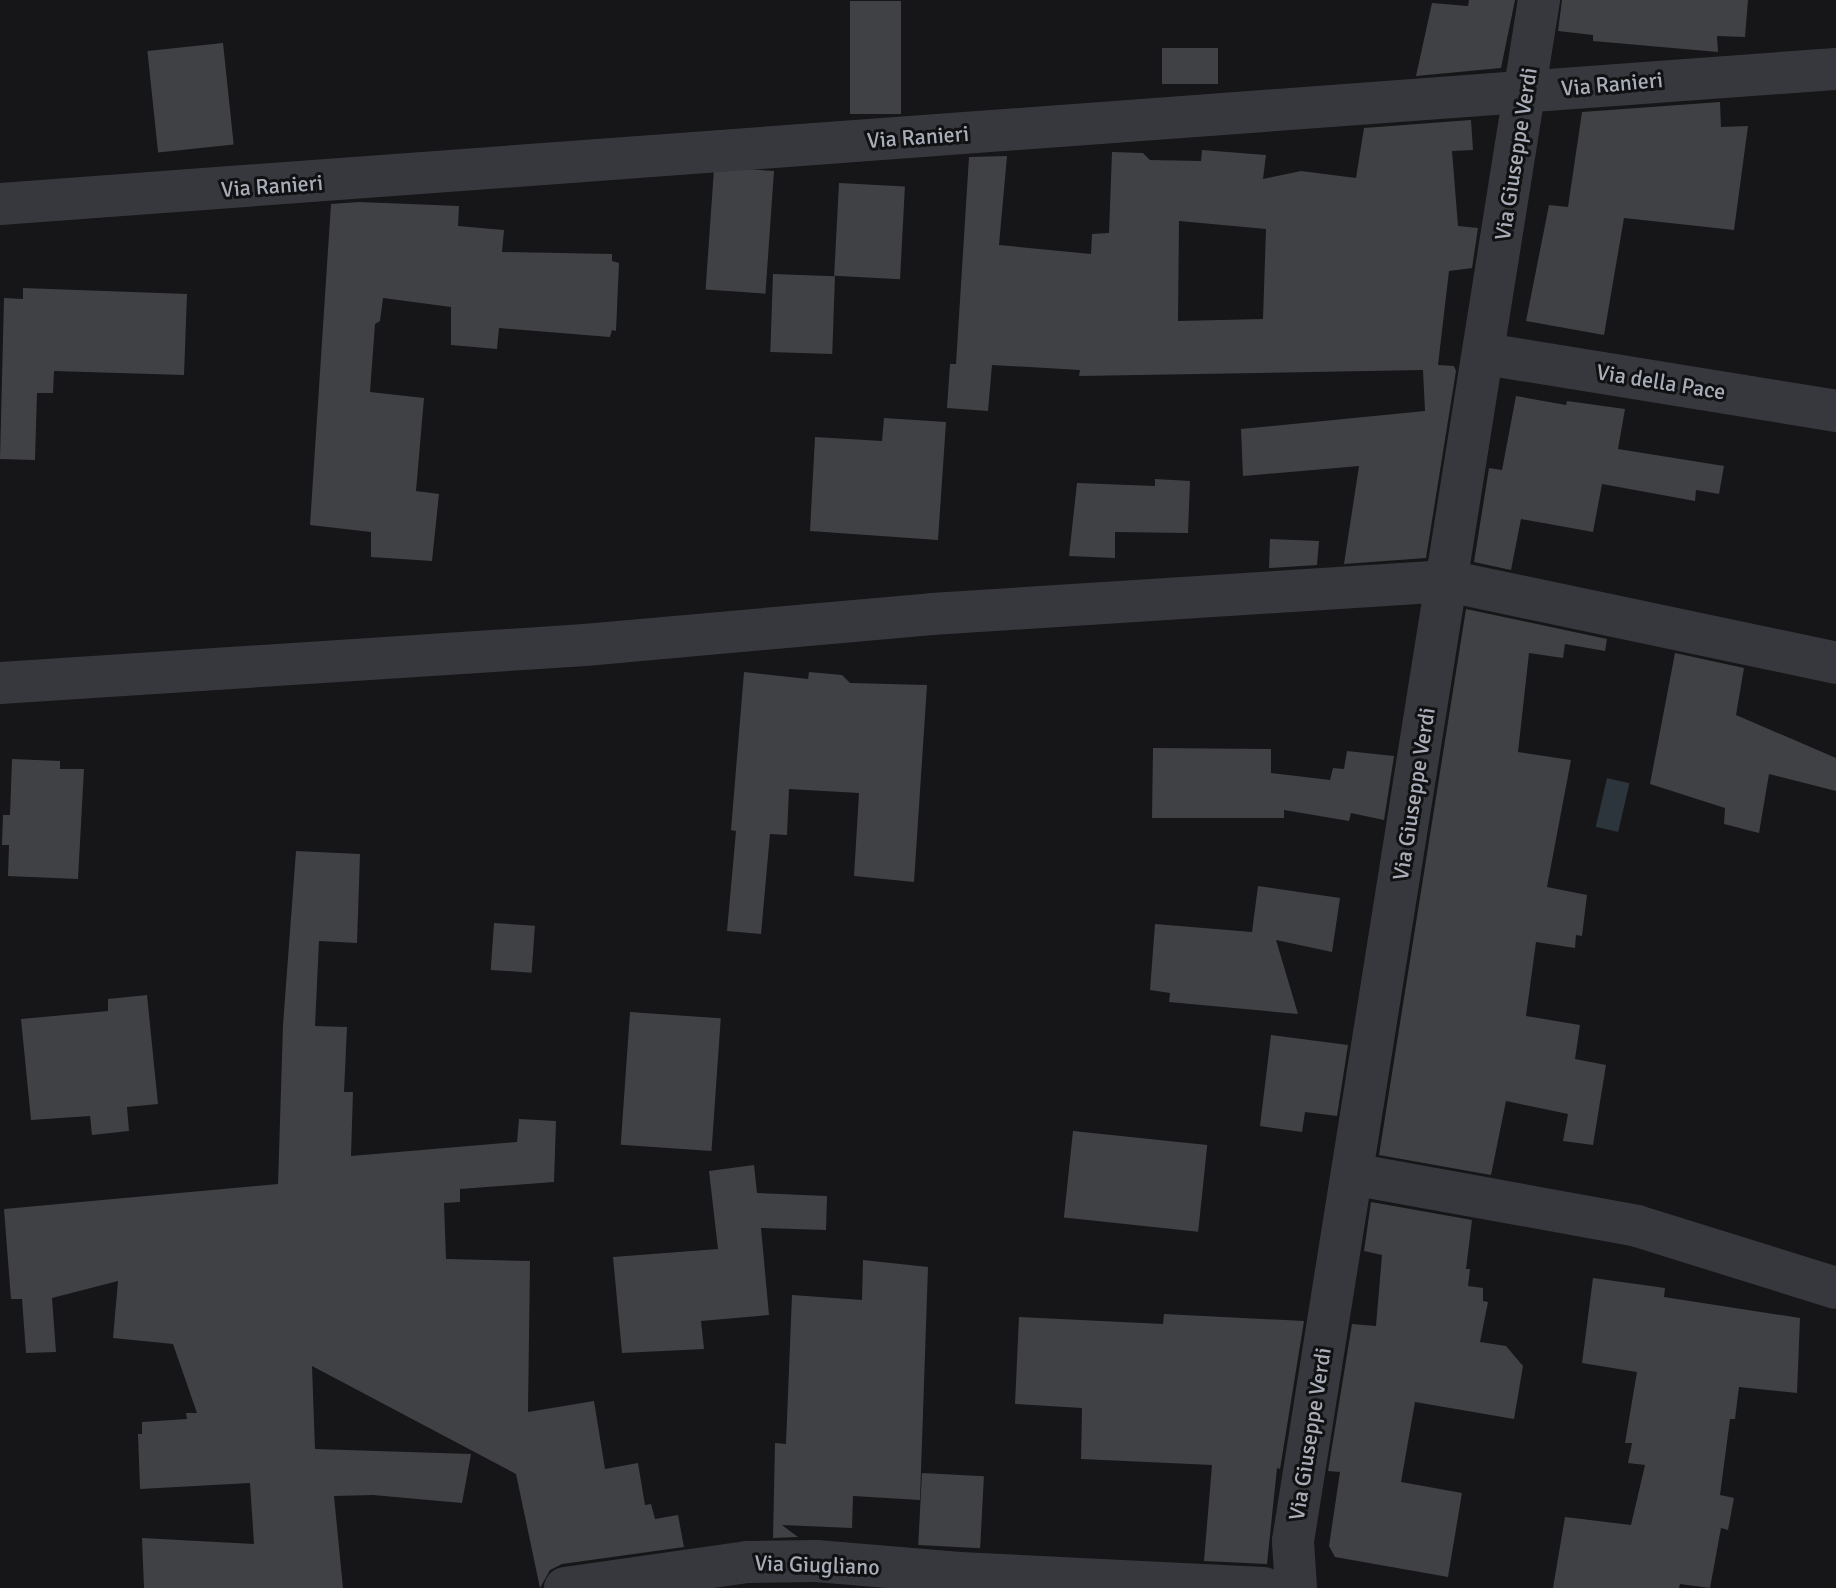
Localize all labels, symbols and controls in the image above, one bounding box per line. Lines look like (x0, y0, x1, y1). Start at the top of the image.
street label: Via Giuseppe Verdi (1489, 66, 1543, 242)
street label: Via Ranieri (1560, 66, 1664, 102)
street label: Via Ranieri (866, 120, 970, 154)
street label: Via Ranieri (220, 169, 324, 203)
street label: Via della Pace (1595, 359, 1727, 405)
street label: Via Giuseppe Verdi (1387, 706, 1441, 882)
street label: Via Giuseppe Verdi (1283, 1346, 1337, 1522)
street label: Via Giugliano (754, 1550, 880, 1580)

